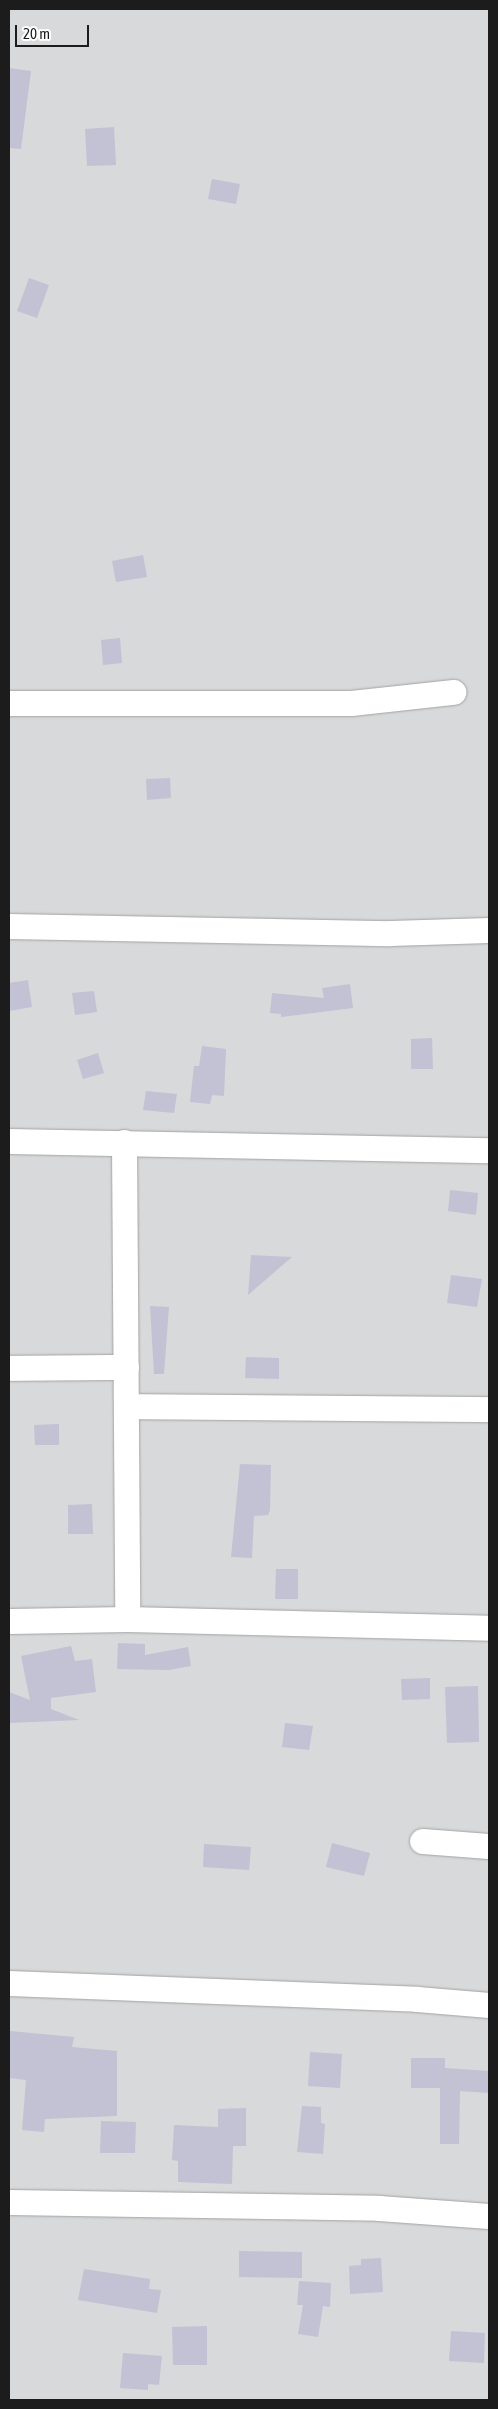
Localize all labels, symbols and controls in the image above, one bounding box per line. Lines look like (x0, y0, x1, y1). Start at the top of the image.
scale bar (18, 15, 91, 47)
text: 20 m (23, 25, 50, 42)

